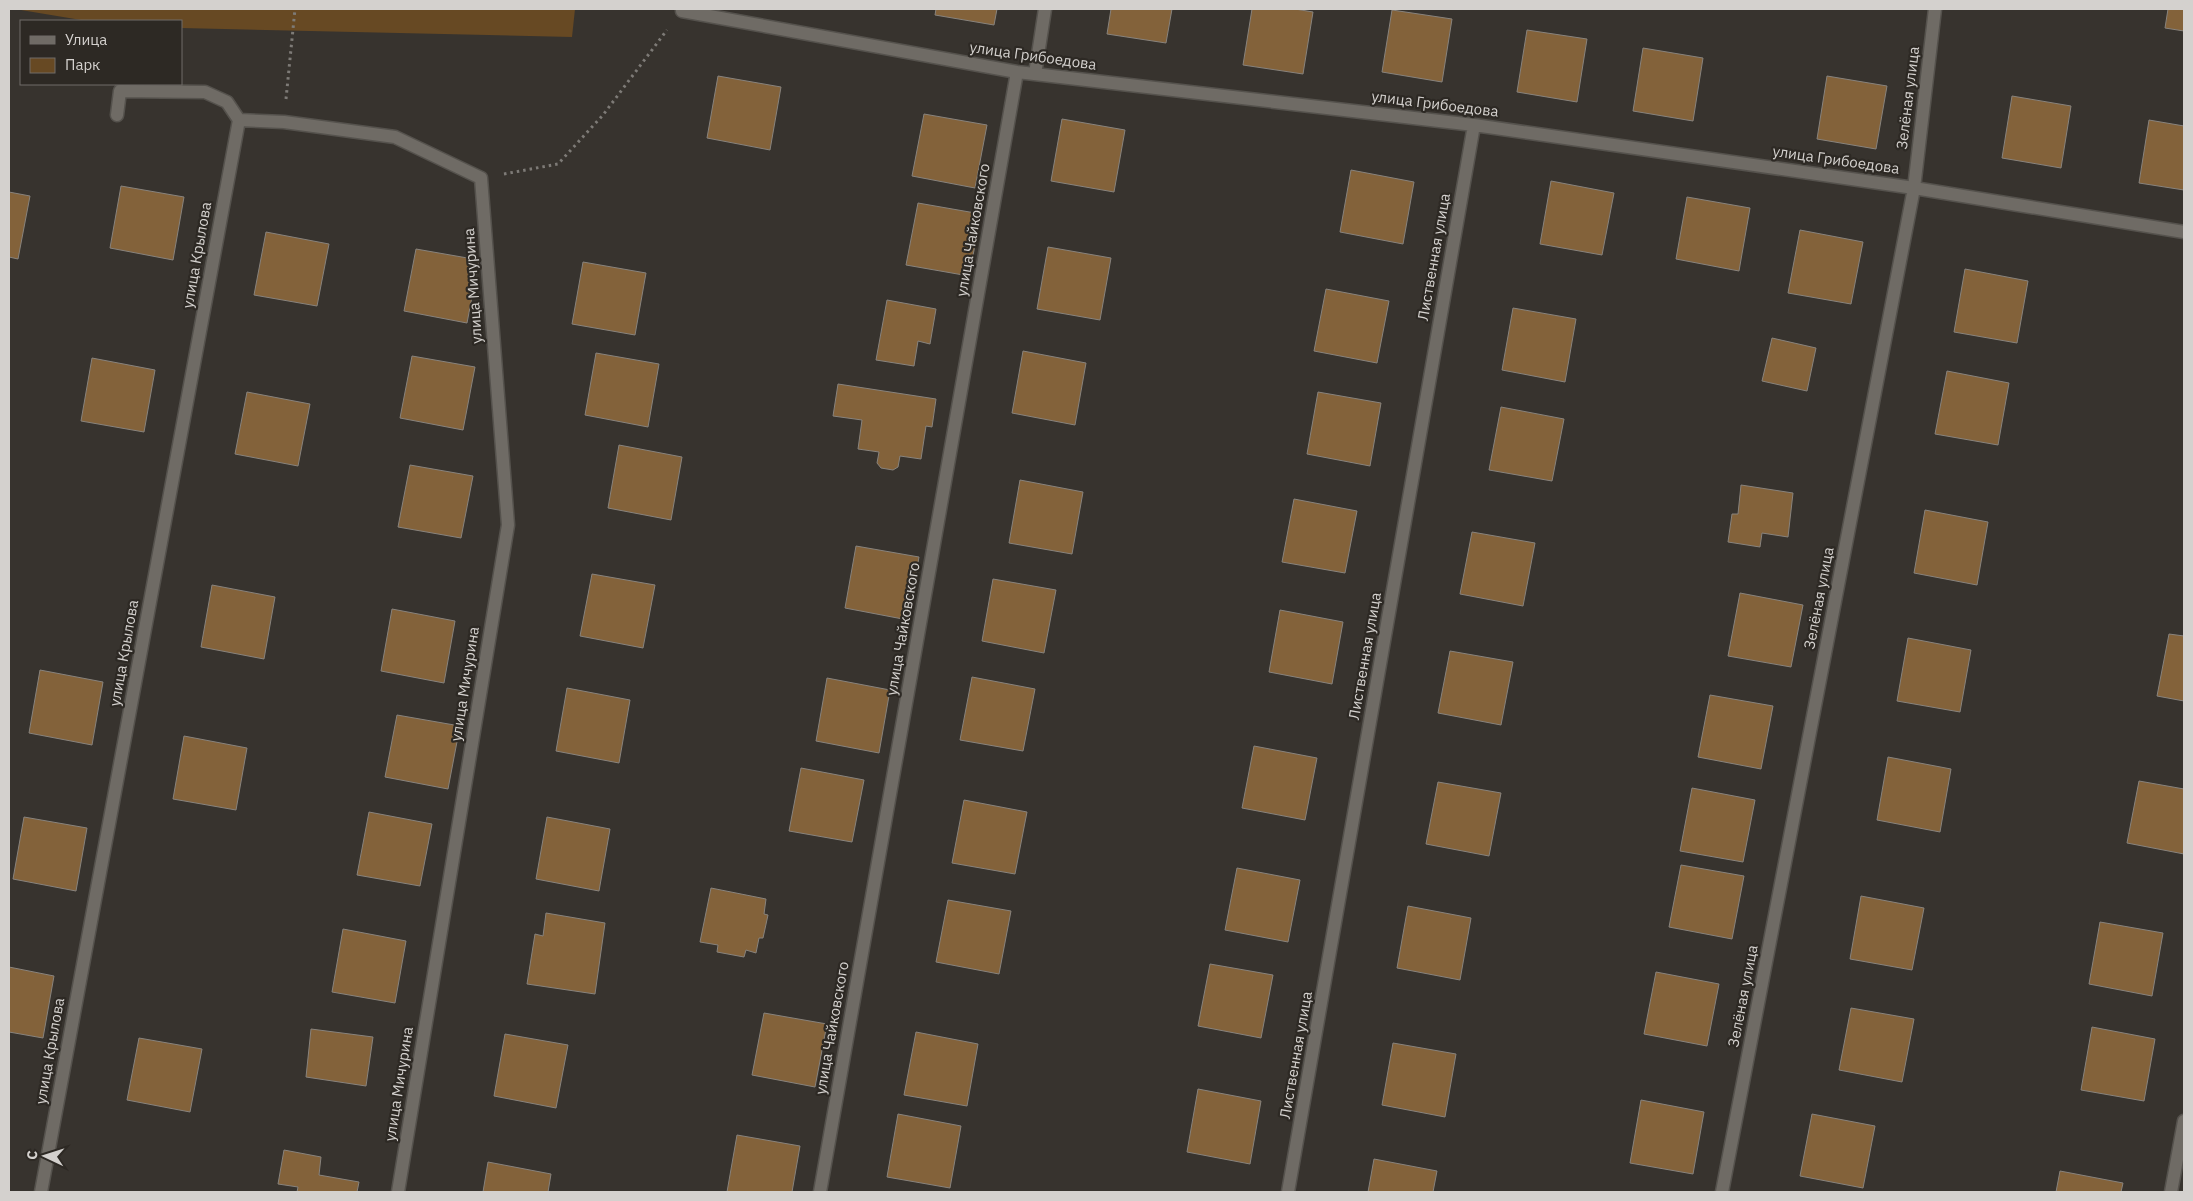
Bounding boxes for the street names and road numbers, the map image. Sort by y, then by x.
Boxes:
street label: улица Грибоедова [968,37,1098,74]
street label: Зелёная улица [1892,45,1923,151]
street label: улица Грибоедова [1370,86,1500,121]
street label: улица Грибоедова [1771,141,1901,178]
street label: улица Чайковского [951,162,994,298]
street label: Лиственная улица [1413,192,1454,322]
street label: улица Крылова [178,200,215,310]
street label: улица Мичурина [459,228,486,345]
street label: Зелёная улица [1799,545,1838,651]
street label: улица Чайковского [881,561,924,697]
street label: Лиственная улица [1344,591,1385,721]
street label: улица Крылова [105,598,142,708]
street label: улица Мичурина [446,625,483,743]
street label: Зелёная улица [1723,943,1762,1049]
street label: улица Чайковского [810,960,853,1096]
street label: Лиственная улица [1275,990,1316,1120]
street label: улица Крылова [31,996,68,1106]
street label: улица Мичурина [380,1025,417,1143]

